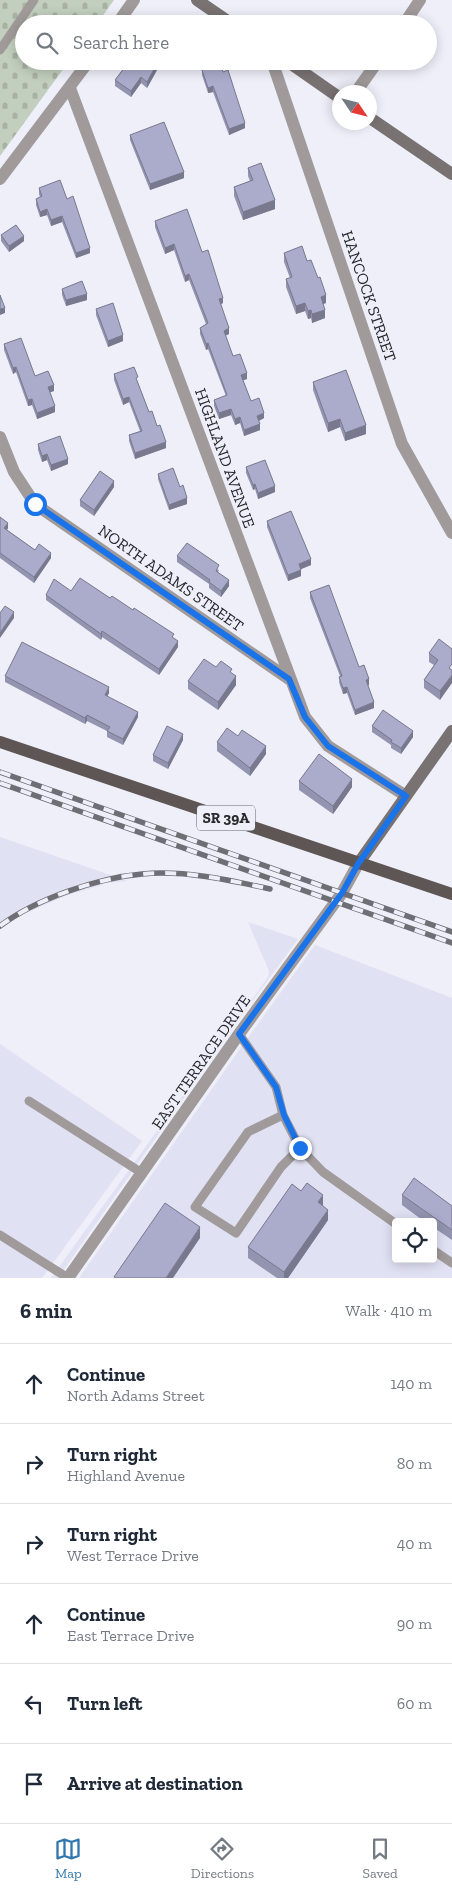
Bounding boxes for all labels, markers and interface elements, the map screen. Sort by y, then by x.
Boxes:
search box [15,15,437,70]
icon: search [33,29,61,57]
text: Search here [73,31,169,54]
north arrow [332,85,377,130]
street label: HANCOCK STREET [338,228,400,364]
street label: HIGHLAND AVENUE [191,386,259,530]
route start [24,493,47,516]
street label: NORTH ADAMS STREET [95,521,247,635]
road number: SR 39A [197,806,255,830]
street label: EAST TERRACE DRIVE [147,991,255,1133]
route end [289,1137,312,1160]
map controls [392,1218,437,1263]
button: locate [392,1218,437,1263]
text: 6 min [20,1298,72,1323]
text: Walk · 410 m [345,1301,432,1320]
text: Continue [67,1363,145,1386]
icon: ahead [20,1370,48,1398]
text: 140 m [391,1374,432,1393]
text: North Adams Street [67,1386,205,1405]
text: Turn right [67,1443,157,1466]
icon: right [20,1450,48,1478]
text: 80 m [397,1454,432,1473]
text: Highland Avenue [67,1466,185,1485]
text: Turn right [67,1523,157,1546]
icon: right [20,1530,48,1558]
text: 40 m [397,1534,432,1553]
text: West Terrace Drive [67,1546,199,1565]
text: Continue [67,1603,145,1626]
icon: ahead [20,1610,48,1638]
text: 90 m [397,1614,432,1633]
text: East Terrace Drive [67,1626,194,1645]
icon: left [20,1690,48,1718]
text: Turn left [67,1692,142,1715]
text: 60 m [397,1694,432,1713]
icon: arrive [20,1770,48,1798]
text: Arrive at destination [67,1772,243,1795]
tab: Map [54,1835,82,1882]
tab: Directions [191,1835,254,1882]
tab: Saved [363,1835,398,1882]

